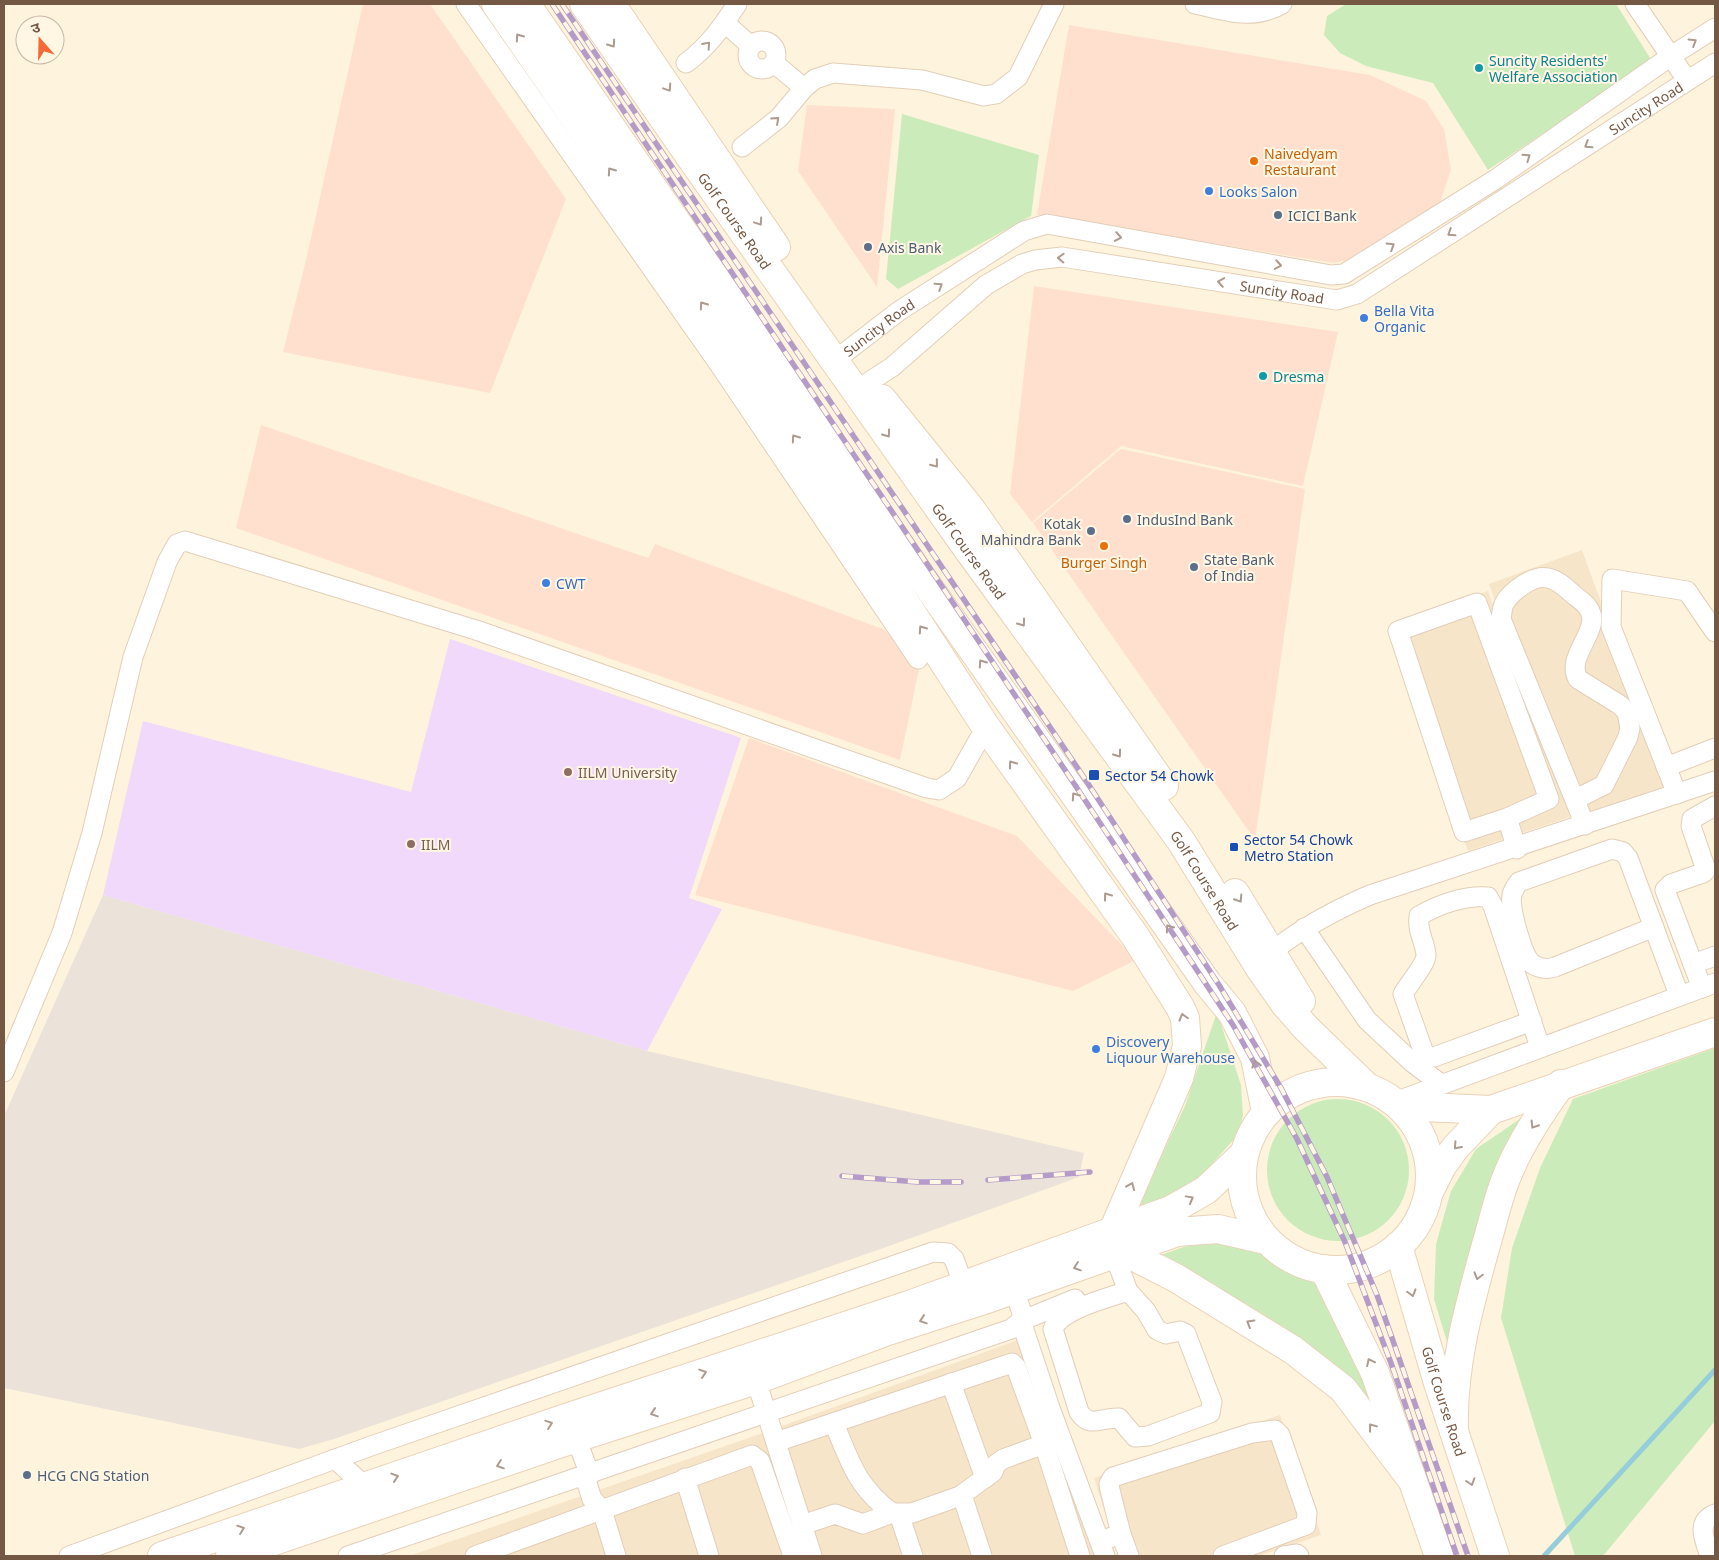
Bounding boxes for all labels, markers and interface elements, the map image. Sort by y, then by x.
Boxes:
north arrow [15,15,65,65]
text: उ [28,17,43,38]
one-way arrow [516,33,525,43]
one-way arrow [606,38,615,48]
one-way arrow [1688,39,1697,48]
one-way arrow [701,42,710,51]
place label: Suncity Residents' Welfare Association [1489,51,1618,86]
marker: Suncity Residents' Welfare Association [1473,62,1485,74]
street label: Suncity Road [1605,77,1686,139]
one-way arrow [662,82,671,91]
one-way arrow [770,117,779,126]
one-way arrow [1584,139,1593,148]
place label: Naivedyam Restaurant [1264,144,1338,179]
one-way arrow [1521,154,1531,163]
marker: Naivedyam Restaurant [1248,155,1260,167]
one-way arrow [608,167,617,176]
street label: Golf Course Road [694,168,776,273]
place label: Looks Salon [1219,182,1297,201]
marker: Looks Salon [1203,185,1215,197]
place label: ICICI Bank [1288,206,1357,225]
marker: ICICI Bank [1272,209,1284,221]
one-way arrow [753,216,762,226]
one-way arrow [1448,227,1457,236]
one-way arrow [1113,231,1122,241]
place label: Axis Bank [878,238,942,257]
marker: Axis Bank [862,241,874,253]
one-way arrow [1386,242,1395,252]
one-way arrow [1057,253,1065,264]
one-way arrow [1273,260,1282,270]
street label: Suncity Road [1239,275,1325,307]
one-way arrow [1217,277,1225,288]
one-way arrow [933,282,942,292]
street label: Suncity Road [839,294,918,360]
one-way arrow [700,301,709,310]
place label: Bella Vita Organic [1374,301,1435,336]
marker: Bella Vita Organic [1358,312,1370,324]
place label: Dresma [1273,367,1324,386]
marker: Dresma [1257,370,1269,382]
one-way arrow [881,428,890,438]
one-way arrow [792,435,801,444]
one-way arrow [930,458,938,467]
street label: Golf Course Road [928,499,1011,603]
place label: IndusInd Bank [1137,510,1234,529]
marker: IndusInd Bank [1121,513,1133,525]
place label: Kotak Mahindra Bank [981,514,1082,549]
marker: Kotak Mahindra Bank [1085,525,1097,537]
marker: Burger Singh [1098,540,1110,552]
place label: State Bank of India [1204,550,1275,585]
place label: Burger Singh [1061,553,1147,572]
marker: State Bank of India [1188,561,1200,573]
place label: CWT [556,574,586,593]
marker: CWT [540,577,552,589]
one-way arrow [1016,617,1025,627]
one-way arrow [919,625,928,635]
one-way arrow [979,659,988,669]
one-way arrow [1112,748,1121,758]
one-way arrow [1009,760,1018,770]
place label: IILM University [578,763,678,782]
marker: IILM University [562,766,574,778]
place label: Sector 54 Chowk [1105,766,1215,785]
marker: Sector 54 Chowk [1087,768,1101,782]
one-way arrow [1072,792,1081,802]
street label: Golf Course Road [1167,826,1243,934]
place label: Sector 54 Chowk Metro Station [1244,830,1354,865]
place label: IILM [421,835,451,854]
marker: IILM [405,838,417,850]
marker: Sector 54 Chowk Metro Station [1228,841,1240,853]
one-way arrow [1104,892,1113,902]
one-way arrow [1233,894,1243,903]
one-way arrow [1166,925,1175,934]
one-way arrow [1179,1013,1189,1022]
place label: Discovery Liquour Warehouse [1106,1032,1235,1067]
marker: Discovery Liquour Warehouse [1090,1043,1102,1055]
one-way arrow [1251,1060,1262,1069]
one-way arrow [1530,1120,1540,1129]
one-way arrow [1454,1140,1463,1149]
one-way arrow [1125,1182,1136,1191]
one-way arrow [1185,1195,1194,1205]
one-way arrow [1073,1261,1082,1271]
one-way arrow [1473,1272,1483,1280]
one-way arrow [1406,1289,1416,1297]
one-way arrow [919,1314,928,1324]
one-way arrow [1246,1320,1255,1329]
street label: Golf Course Road [1418,1344,1471,1459]
one-way arrow [1365,1358,1376,1367]
one-way arrow [698,1369,707,1379]
one-way arrow [650,1407,658,1417]
one-way arrow [544,1420,552,1430]
one-way arrow [1369,1423,1378,1433]
one-way arrow [496,1459,505,1469]
place label: HCG CNG Station [37,1466,149,1485]
marker: HCG CNG Station [21,1469,33,1481]
one-way arrow [391,1473,399,1483]
one-way arrow [1465,1477,1475,1485]
one-way arrow [236,1525,245,1535]

